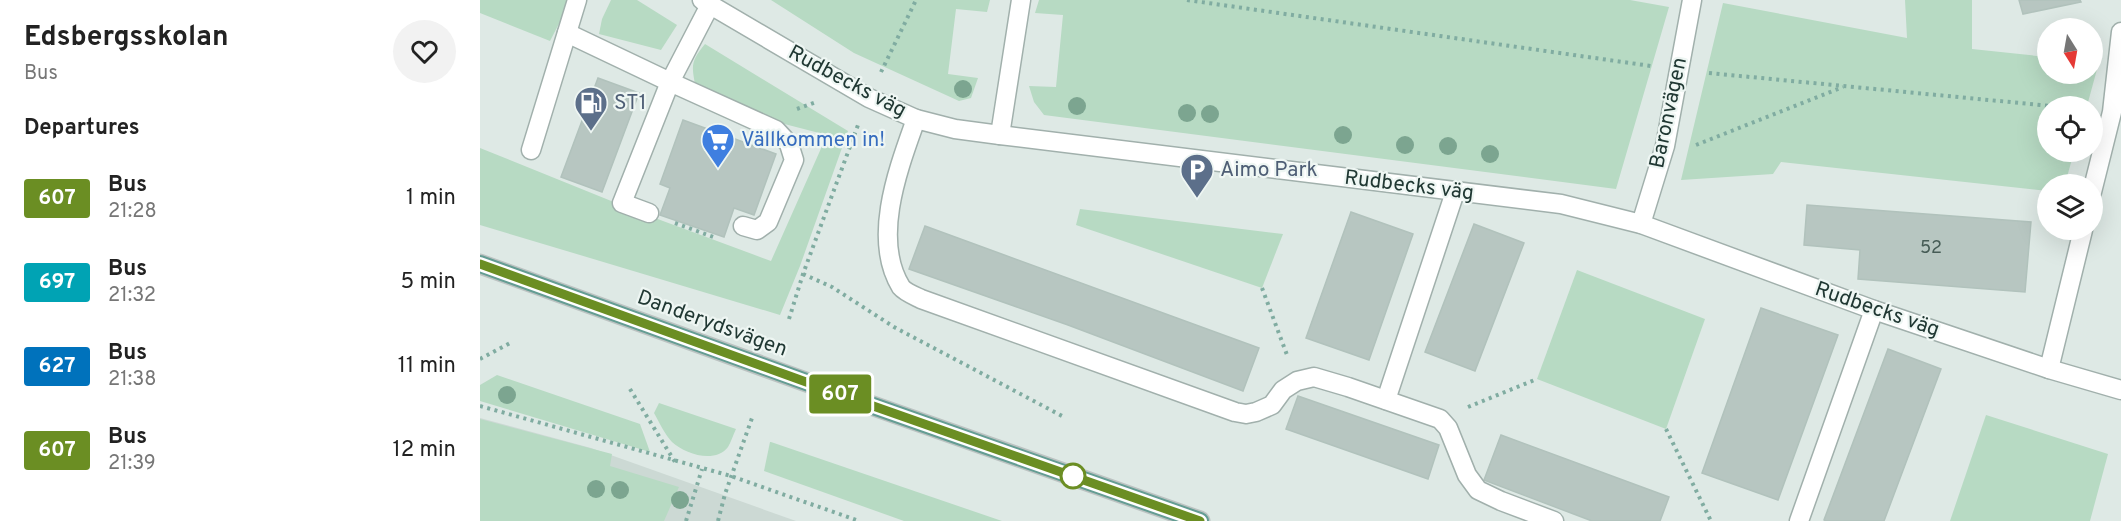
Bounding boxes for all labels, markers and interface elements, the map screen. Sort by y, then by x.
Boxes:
north arrow [2037,18,2103,84]
map controls [2037,18,2103,240]
text: Edsbergsskolan [24,20,228,56]
button: heart [393,20,456,83]
street label: Rudbecks väg [783,40,911,124]
street label: Baronvägen [1644,55,1694,171]
text: Bus [24,61,58,87]
fuel station icon: ST1 [573,85,609,132]
place label: ST1 [614,90,647,117]
button: locate [2037,96,2103,162]
text: Departures [24,115,140,142]
supermarket icon: Vällkommen in! [700,122,736,169]
place label: Vällkommen in! [741,127,885,154]
parking icon: Aimo Park [1179,152,1215,199]
place label: Aimo Park [1220,157,1318,184]
street label: Rudbecks väg [1343,165,1475,207]
text: Bus [108,172,147,199]
button: layers [2037,174,2103,240]
text: 607 [38,185,76,212]
text: 1 min [406,185,456,212]
text: 21:28 [108,199,157,225]
house number: 52 [1920,237,1942,260]
text: Bus [108,256,147,283]
text: 697 [39,269,75,296]
text: 5 min [401,269,456,296]
street label: Rudbecks väg [1811,276,1943,344]
text: 21:32 [108,283,156,309]
street label: Danderydsvägen [633,284,791,364]
text: Bus [108,340,147,367]
text: 627 [39,353,75,380]
text: 11 min [398,353,456,380]
text: 21:38 [108,367,156,393]
line badge: 607 [806,374,874,414]
text: 607 [821,381,859,408]
text: Bus [108,424,147,451]
text: 607 [38,437,76,464]
text: 12 min [393,437,456,464]
text: 21:39 [108,451,156,477]
unlabelled marker [1060,463,1086,489]

